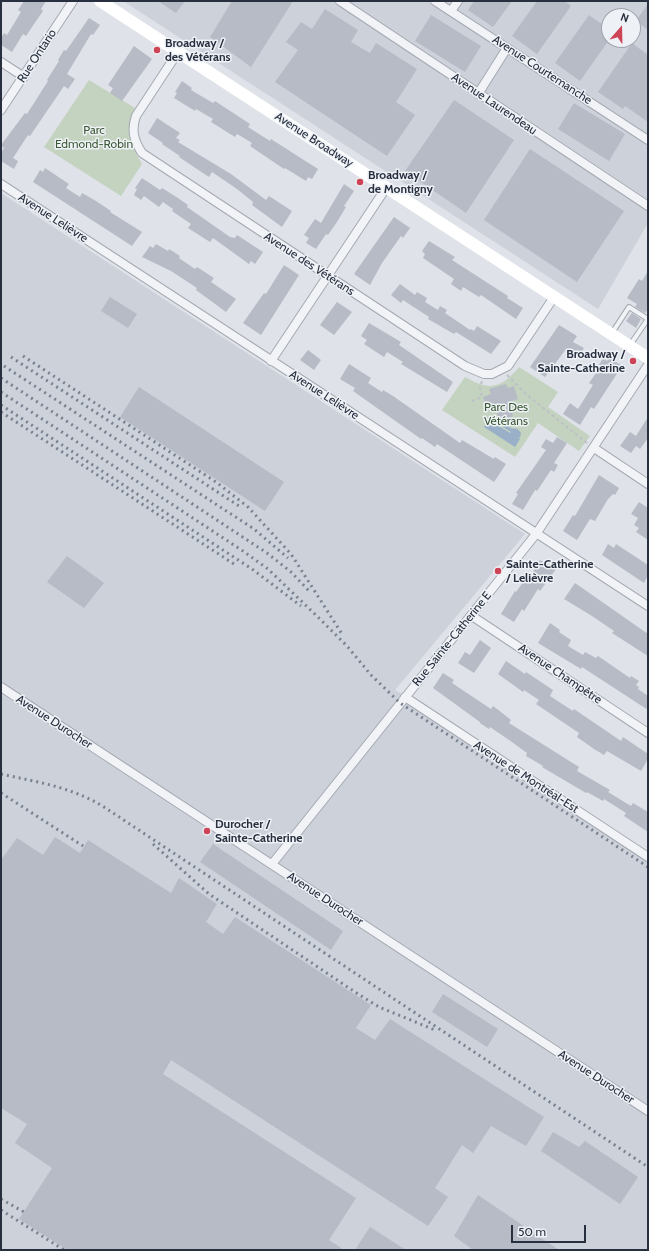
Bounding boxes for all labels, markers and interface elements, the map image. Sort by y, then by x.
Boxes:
north arrow [601,8,641,48]
text: N [619,10,631,26]
street label: Rue Ontario [14,27,60,85]
street label: Avenue Courtemanche [489,32,595,108]
place label: Broadway / des Vétérans [165,36,231,64]
marker: Broadway / des Vétérans [152,45,162,55]
street label: Avenue Laurendeau [448,70,540,138]
street label: Avenue Broadway [272,109,356,171]
park label: Parc Edmond-Robin [55,123,133,151]
place label: Broadway / de Montigny [368,168,433,196]
marker: Broadway / de Montigny [355,177,365,187]
street label: Avenue Lelièvre [16,190,90,246]
street label: Avenue des Vétérans [261,229,357,299]
place label: Broadway / Sainte-Catherine [538,347,625,375]
marker: Broadway / Sainte-Catherine [628,356,638,366]
street label: Avenue Lelièvre [287,367,361,423]
park label: Parc Des Vétérans [484,400,528,428]
place label: Sainte-Catherine / Lelièvre [506,557,593,585]
marker: Sainte-Catherine / Lelièvre [493,566,503,576]
street label: Rue Sainte-Catherine E [409,589,495,689]
street label: Avenue Champêtre [516,641,604,707]
street label: Avenue Durocher [13,692,95,752]
street label: Avenue de Montréal-Est [471,738,581,816]
place label: Durocher / Sainte-Catherine [215,817,302,845]
marker: Durocher / Sainte-Catherine [202,826,212,836]
street label: Avenue Durocher [284,869,366,929]
street label: Avenue Durocher [555,1047,637,1107]
scale bar [513,1217,588,1243]
text: 50 m [518,1224,546,1239]

